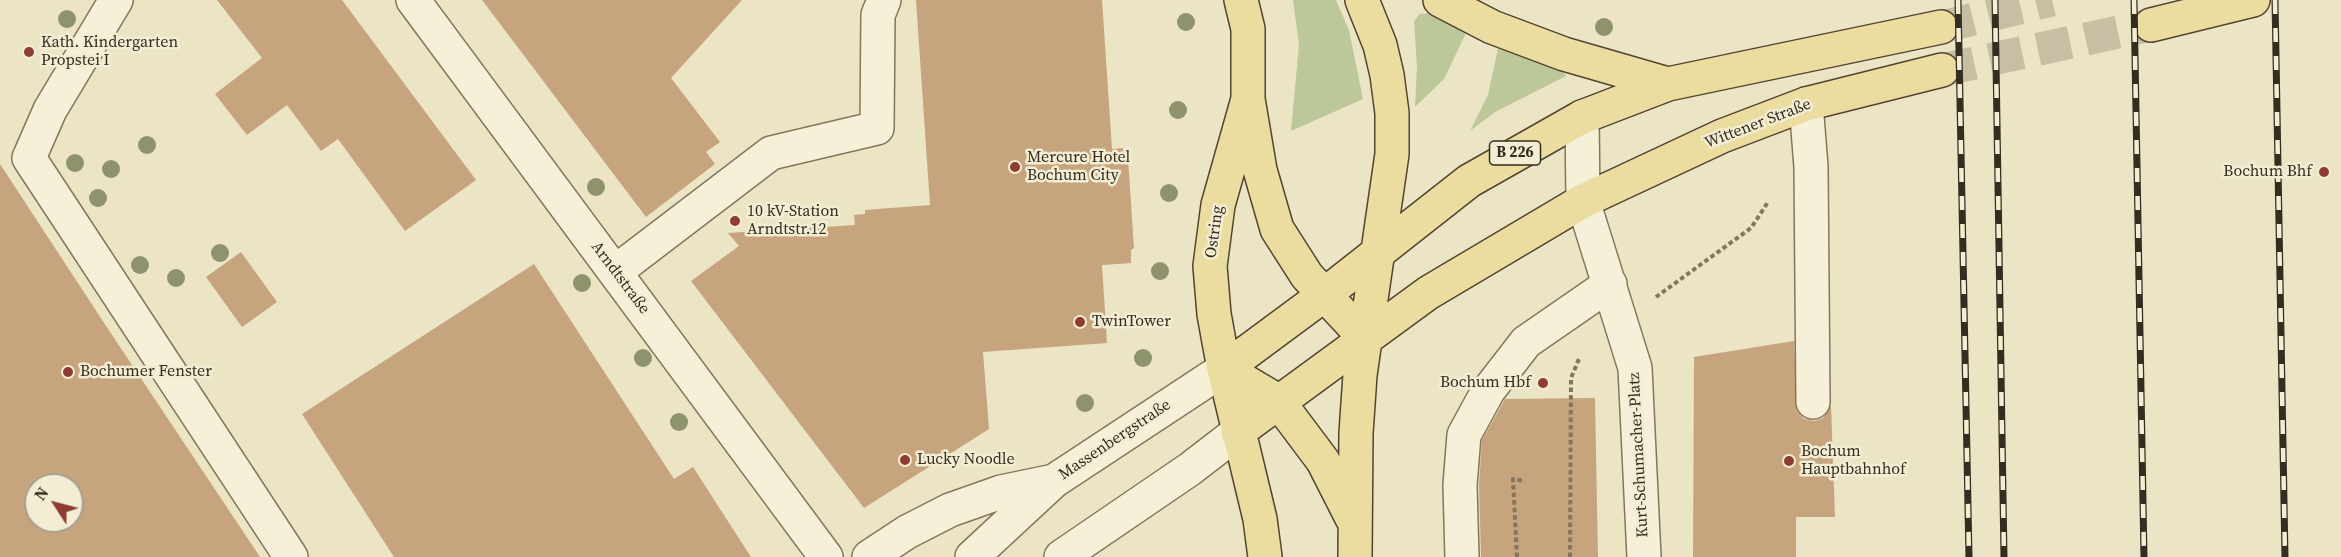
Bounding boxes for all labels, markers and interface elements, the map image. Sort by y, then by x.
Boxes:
place label: Kath. Kindergarten Propstei I [41,33,178,71]
marker: Kath. Kindergarten Propstei I [22,45,36,59]
street label: Wittener Straße [1702,95,1814,153]
road number: B 226 [1490,141,1540,165]
place label: Mercure Hotel Bochum City [1027,148,1130,186]
marker: Mercure Hotel Bochum City [1008,160,1022,174]
place label: Bochum Bhf [2223,162,2312,182]
marker: Bochum Bhf [2317,165,2331,179]
place label: 10 kV-Station Arndtstr.12 [747,202,839,240]
street label: Ostring [1202,204,1228,260]
marker: 10 kV-Station Arndtstr.12 [728,214,742,228]
street label: Arndtstraße [586,238,654,318]
place label: TwinTower [1092,312,1171,332]
marker: TwinTower [1073,315,1087,329]
place label: Bochumer Fenster [80,362,212,382]
marker: Bochumer Fenster [61,365,75,379]
street label: Kurt-Schumacher-Platz [1625,372,1653,538]
place label: Bochum Hbf [1440,373,1531,393]
marker: Bochum Hbf [1536,376,1550,390]
street label: Massenbergstraße [1055,395,1175,485]
place label: Bochum Hauptbahnhof [1801,442,1906,480]
place label: Lucky Noodle [917,450,1015,470]
marker: Lucky Noodle [898,453,912,467]
marker: Bochum Hauptbahnhof [1782,454,1796,468]
north arrow [24,473,84,533]
text: N [29,482,53,505]

